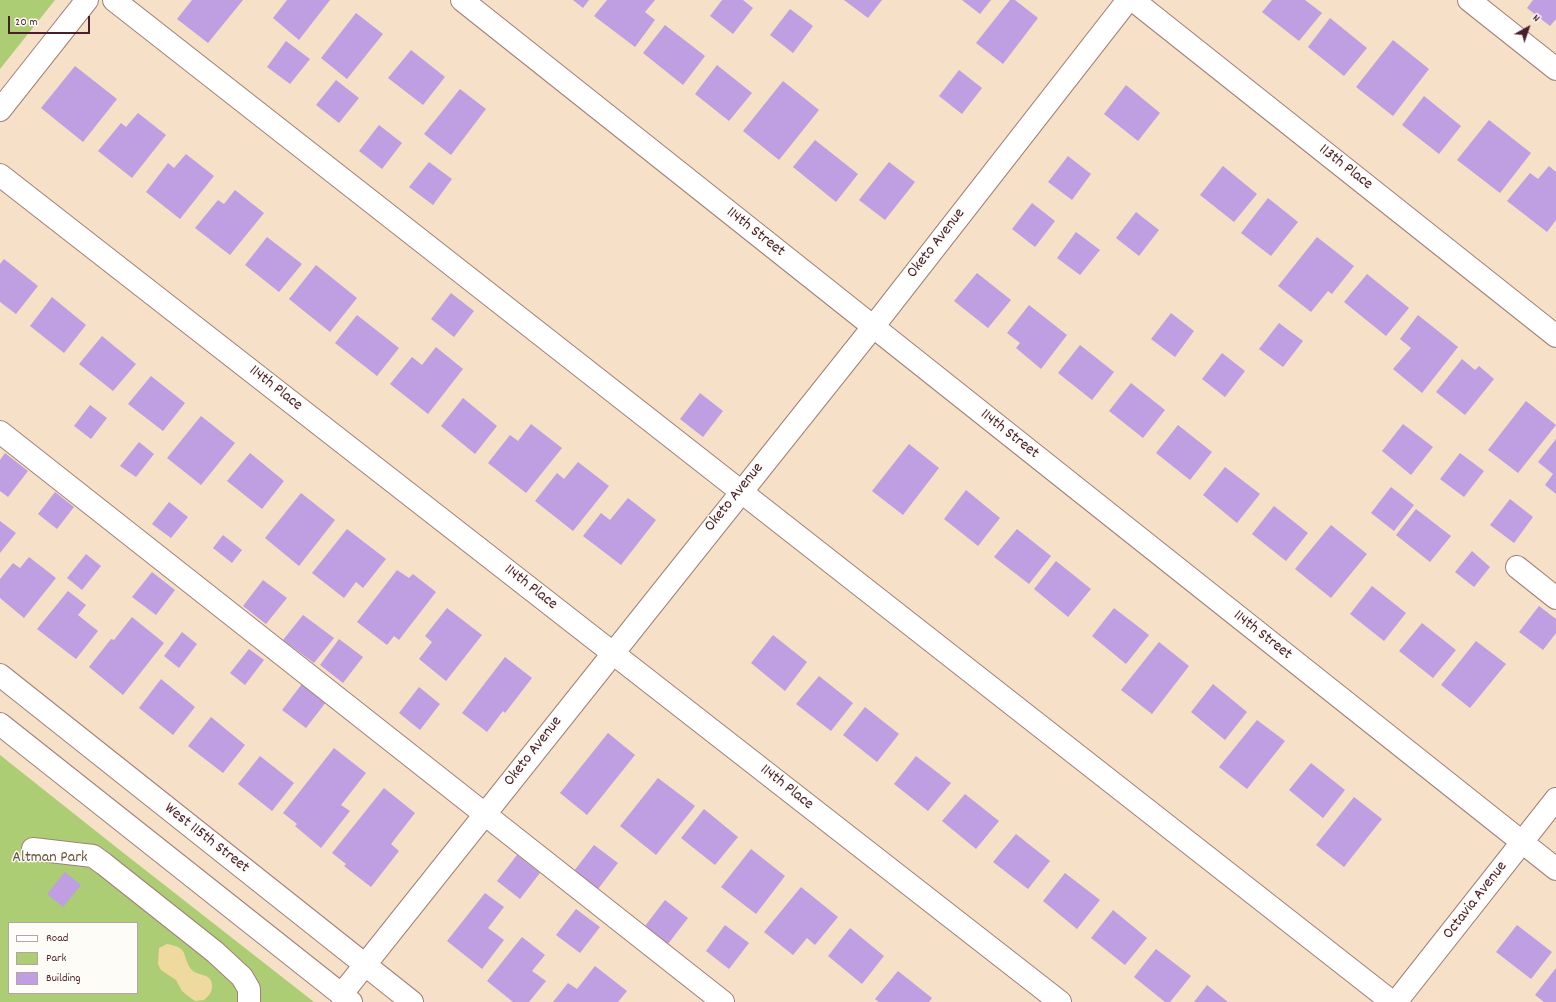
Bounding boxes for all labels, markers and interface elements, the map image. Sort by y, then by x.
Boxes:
scale bar [10,8,92,34]
north arrow [1508,8,1548,48]
text: N [1528,11,1543,27]
text: 20 m [15,14,38,31]
street label: 113th Place [1314,141,1376,195]
street label: 114th Street [722,204,788,262]
street label: Oketo Avenue [904,205,970,283]
street label: 114th Place [244,362,306,416]
street label: 114th Street [976,406,1042,464]
street label: Oketo Avenue [701,460,769,536]
street label: 114th Place [499,561,561,615]
street label: 114th Street [1229,607,1295,665]
street label: Oketo Avenue [501,713,567,791]
street label: 114th Place [755,761,817,815]
street label: West 115th Street [160,800,252,878]
park label: Altman Park [12,849,88,869]
street label: Octavia Avenue [1440,858,1512,944]
legend [8,922,138,994]
text: Road [46,930,68,947]
text: Park [46,950,66,967]
text: Building [46,970,81,987]

